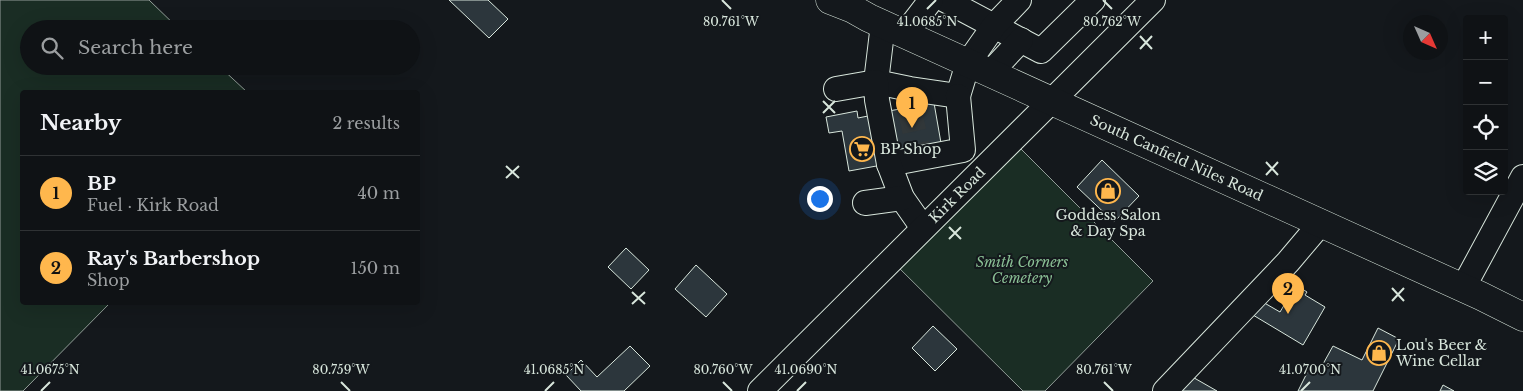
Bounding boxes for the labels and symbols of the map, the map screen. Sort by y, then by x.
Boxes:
text: 80.761°W [703,14,760,29]
text: 41.0685°N [897,14,957,29]
text: 80.762°W [1083,14,1142,29]
north arrow [1403,15,1448,60]
pin: 1 [896,87,928,128]
street label: South Canfield Niles Road [1087,111,1266,205]
supermarket icon: BP Shop [849,136,875,162]
place label: BP Shop [880,140,941,158]
street label: Kirk Road [925,163,989,227]
shop icon: Goddess Salon & Day Spa [1095,178,1121,204]
your location [807,186,833,212]
place label: Goddess Salon & Day Spa [1055,206,1161,240]
park label: Smith Corners Cemetery [976,253,1068,287]
pin: 2 [1272,273,1304,314]
place label: Lou's Beer & Wine Cellar [1395,336,1487,370]
shop icon: Lou's Beer & Wine Cellar [1366,340,1392,366]
text: 41.0675°N [20,362,80,377]
text: 80.759°W [312,362,371,377]
text: 41.0685°N [524,362,584,377]
text: 80.760°W [693,362,753,377]
text: 41.0690°N [775,362,838,377]
text: 80.761°W [1076,362,1133,377]
text: 41.0700°N [1279,362,1341,377]

